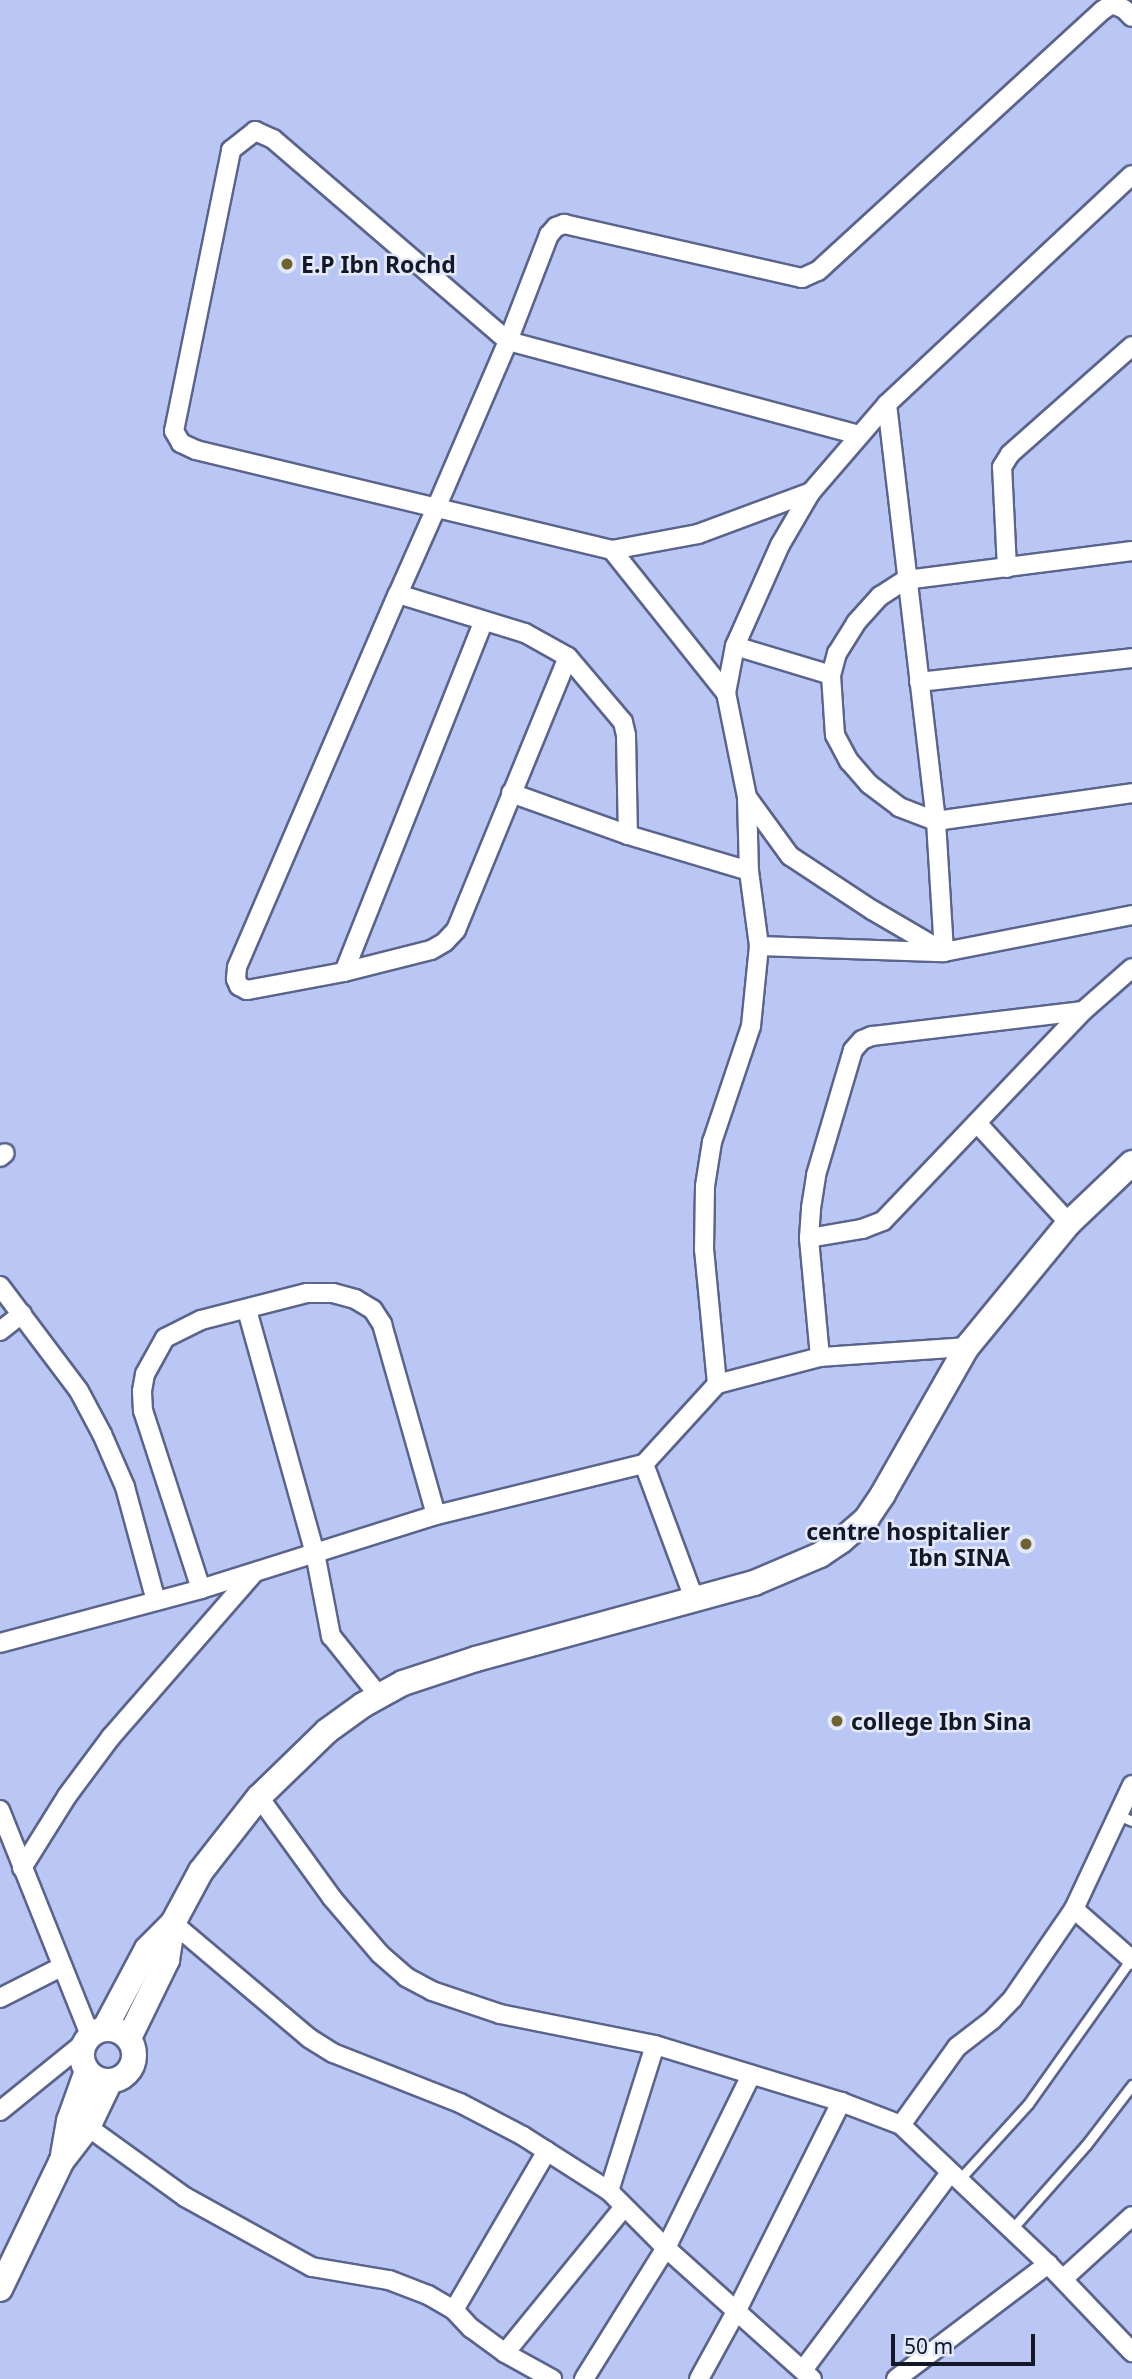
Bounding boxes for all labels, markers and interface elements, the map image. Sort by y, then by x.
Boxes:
place label: E.P Ibn Rochd [301,250,456,278]
marker: E.P Ibn Rochd [279,256,295,272]
place label: centre hospitalier Ibn SINA [806,1517,1010,1571]
marker: centre hospitalier Ibn SINA [1016,1534,1036,1554]
place label: college Ibn Sina [851,1707,1032,1735]
marker: college Ibn Sina [829,1713,845,1729]
scale bar [894,2320,1038,2364]
text: 50 m [904,2332,953,2360]

